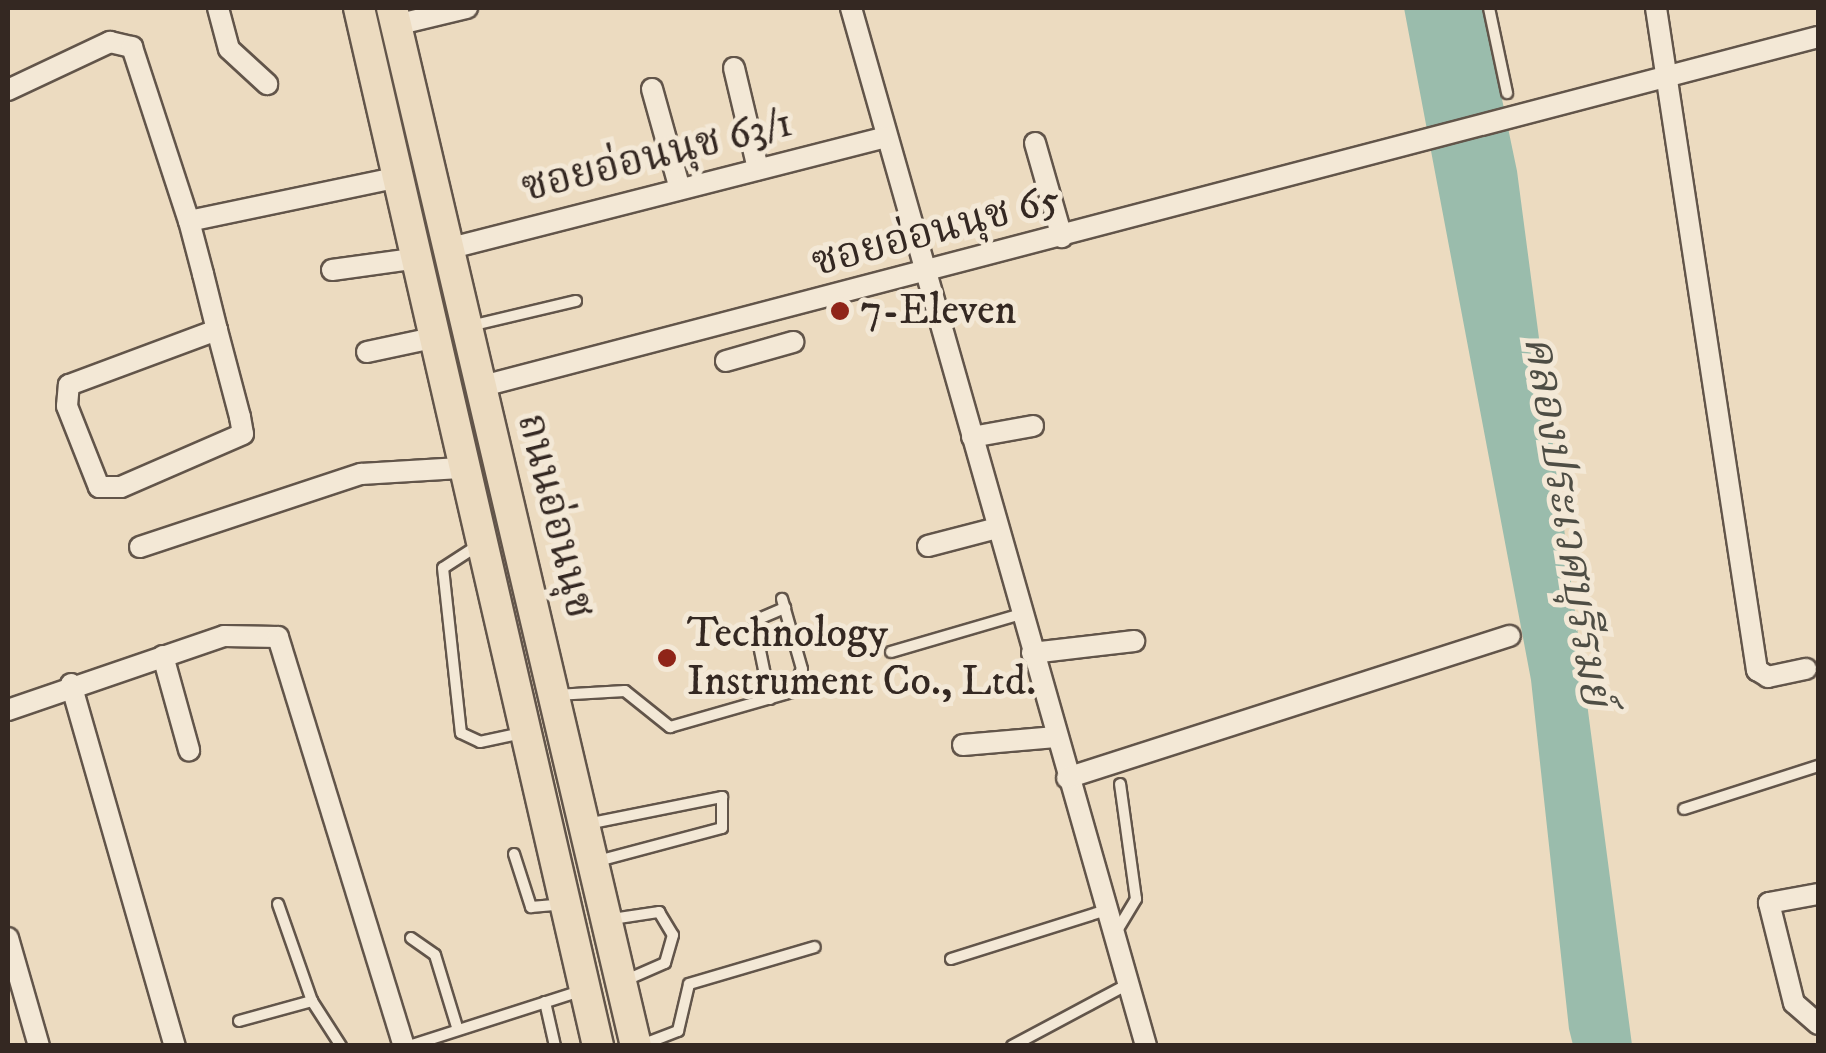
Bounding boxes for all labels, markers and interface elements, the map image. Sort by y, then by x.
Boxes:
street label: ซอยอ่อนนุช 63/1 [516,98,798,214]
street label: ซอยอ่อนนุช 65 [806,174,1066,288]
place label: 7-Eleven [860,286,1016,336]
marker: 7-Eleven [829,300,851,322]
water label: คลองประเวศบุรีรมย์ [1510,332,1622,710]
street label: ถนนอ่อนนุช [505,408,605,624]
place label: Technology Instrument Co., Ltd. [687,609,1036,708]
marker: Technology Instrument Co., Ltd. [656,647,678,669]

